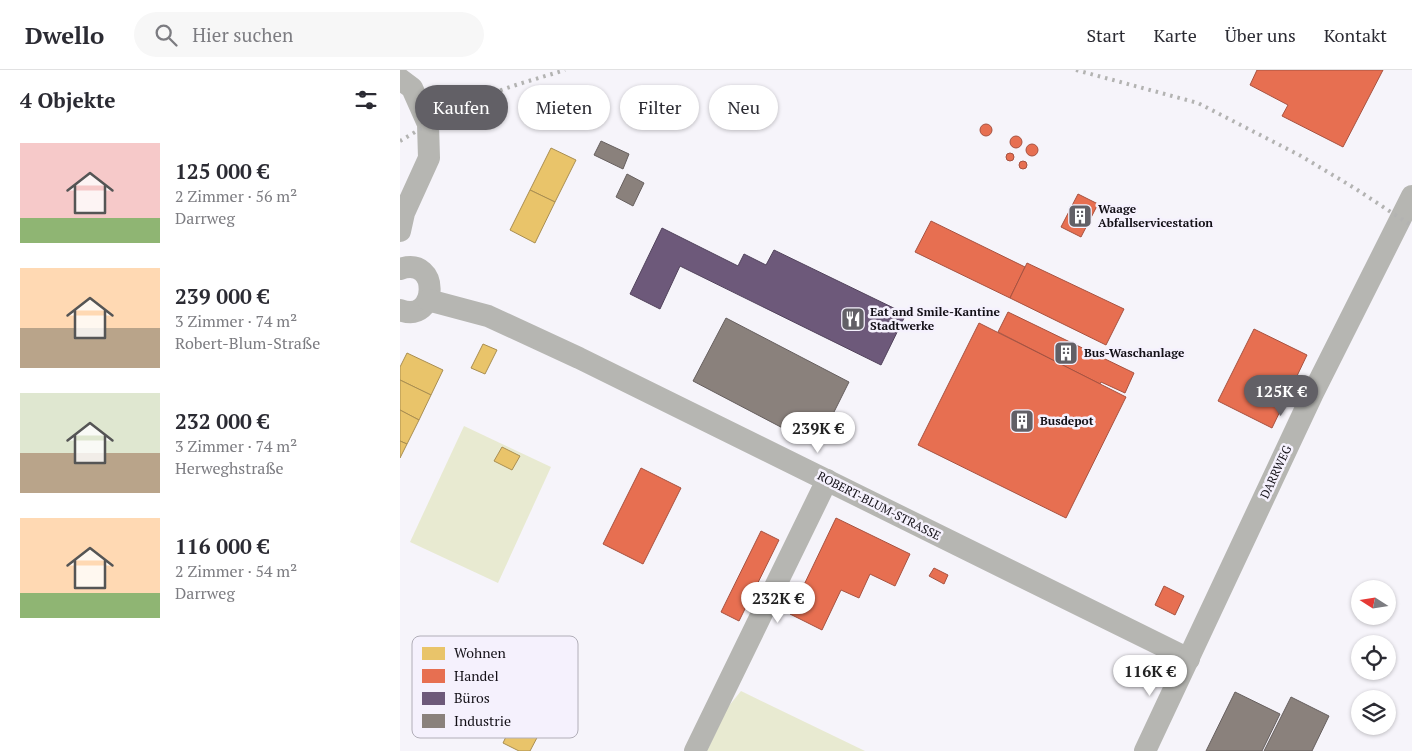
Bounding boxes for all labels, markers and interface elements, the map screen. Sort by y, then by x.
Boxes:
search box [134,12,484,57]
text: Dwello [25,19,104,51]
icon: search [152,21,180,49]
text: Hier suchen [192,22,293,47]
text: Start [1086,23,1125,47]
text: Karte [1153,23,1197,47]
text: Über uns [1225,23,1296,47]
text: Kontakt [1324,23,1387,47]
chip: Kaufen [415,85,508,130]
chip: Mieten [518,85,610,130]
chip: Filter [620,85,699,130]
chip: Neu [709,85,778,130]
text: 4 Objekte [20,86,116,114]
icon: filters [352,86,380,114]
text: 125 000 € [175,157,269,185]
icon: home [60,163,120,223]
text: 2 Zimmer · 56 m² [175,185,297,207]
place label: Waage Abfallservicestation [1098,201,1213,230]
building icon: Waage Abfallservicestation [1067,203,1093,229]
text: Darrweg [175,207,235,229]
text: 239 000 € [175,282,269,310]
icon: home [60,288,120,348]
place label: Eat and Smile-Kantine Stadtwerke [870,304,1000,333]
restaurant icon: Eat and Smile-Kantine Stadtwerke [840,306,866,332]
text: 3 Zimmer · 74 m² [175,310,297,332]
text: Robert-Blum-Straße [175,332,320,354]
building icon: Bus-Waschanlage [1053,340,1079,366]
place label: Bus-Waschanlage [1084,345,1185,360]
pin: 125K € [1240,374,1322,417]
text: 125K € [1255,380,1307,402]
text: 232 000 € [175,407,269,435]
building icon: Busdepot [1009,408,1035,434]
pin: 239K € [777,412,859,454]
icon: home [60,413,120,473]
place label: Busdepot [1040,413,1094,428]
text: 239K € [792,417,844,439]
text: 3 Zimmer · 74 m² [175,435,297,457]
street label: DARRWEG [1257,442,1295,501]
text: Herweghstraße [175,457,284,479]
street label: ROBERT-BLUM-STRASSE [815,468,943,543]
text: 116 000 € [175,532,269,560]
icon: home [60,538,120,598]
text: 2 Zimmer · 54 m² [175,560,297,582]
north arrow [1351,580,1396,625]
map controls [1351,580,1396,735]
text: Darrweg [175,582,235,604]
pin: 232K € [737,582,819,624]
text: 232K € [752,587,804,609]
button: locate [1351,635,1396,680]
legend [412,636,578,738]
text: Wohnen [454,643,506,662]
pin: 116K € [1109,654,1191,697]
text: 116K € [1124,660,1176,682]
text: Handel [454,666,499,685]
text: Büros [454,688,490,707]
button: layers [1351,690,1396,735]
text: Industrie [454,711,511,730]

